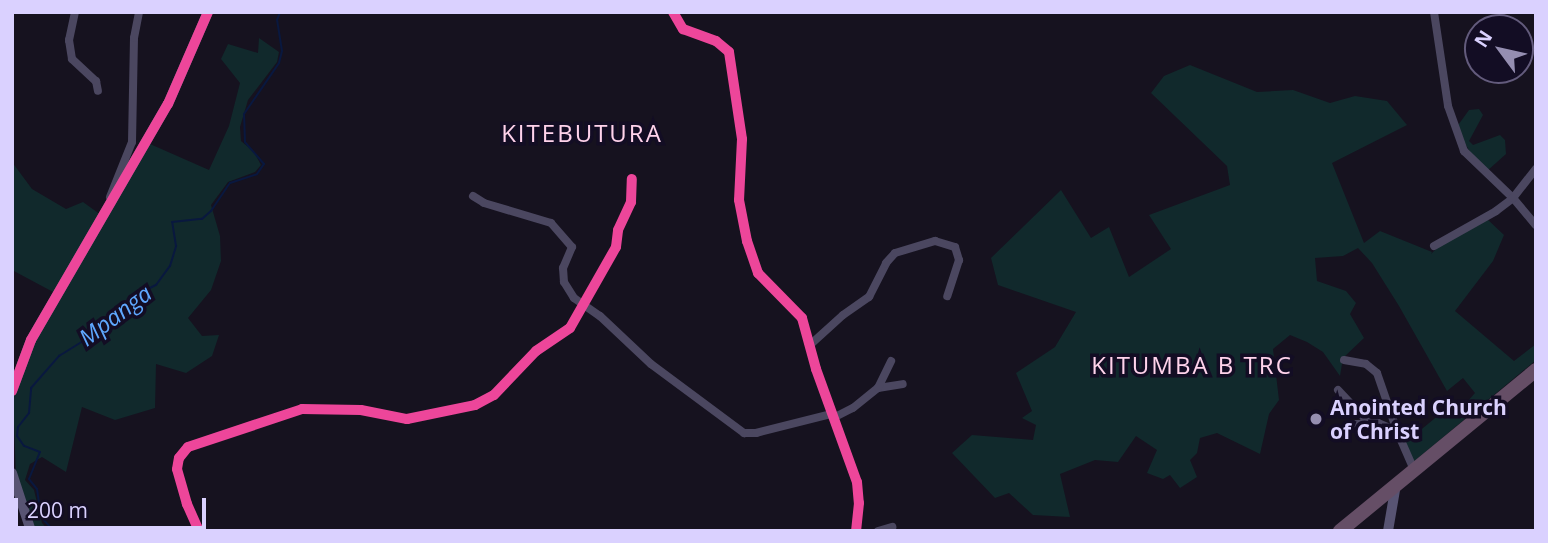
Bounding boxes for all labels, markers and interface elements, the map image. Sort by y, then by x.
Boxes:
north arrow [1464,14,1534,84]
text: N [1468,25,1498,52]
district label: KITEBUTURA [502,119,662,147]
water label: Mpanga [73,279,157,351]
district label: KITUMBA B TRC [1093,351,1291,379]
place label: Anointed Church of Christ [1330,394,1507,444]
marker: Anointed Church of Christ [1308,411,1324,427]
scale bar [18,484,210,528]
text: 200 m [27,496,88,524]

